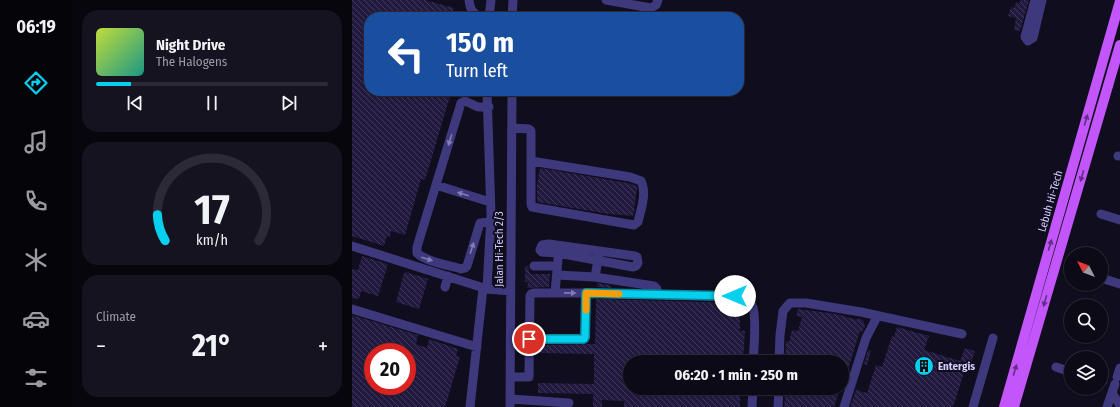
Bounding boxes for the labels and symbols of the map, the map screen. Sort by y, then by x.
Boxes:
one-way arrow [1083,113,1089,125]
one-way arrow [447,134,453,146]
street label: Lebuh Hi-Tech [1035,169,1065,233]
one-way arrow [1078,170,1084,183]
one-way arrow [457,190,469,196]
street label: Jalan Hi-Tech 2/3 [493,211,506,287]
one-way arrow [1047,238,1053,250]
one-way arrow [469,241,475,253]
north arrow [1064,247,1108,291]
one-way arrow [421,256,433,262]
position arrow [714,275,756,317]
one-way arrow [564,290,577,296]
one-way arrow [1042,295,1048,307]
pin [512,322,546,356]
speed limit sign: 20 [364,343,416,395]
building icon: Entergis [913,355,935,377]
place label: Entergis [938,360,975,373]
one-way arrow [1012,363,1018,376]

